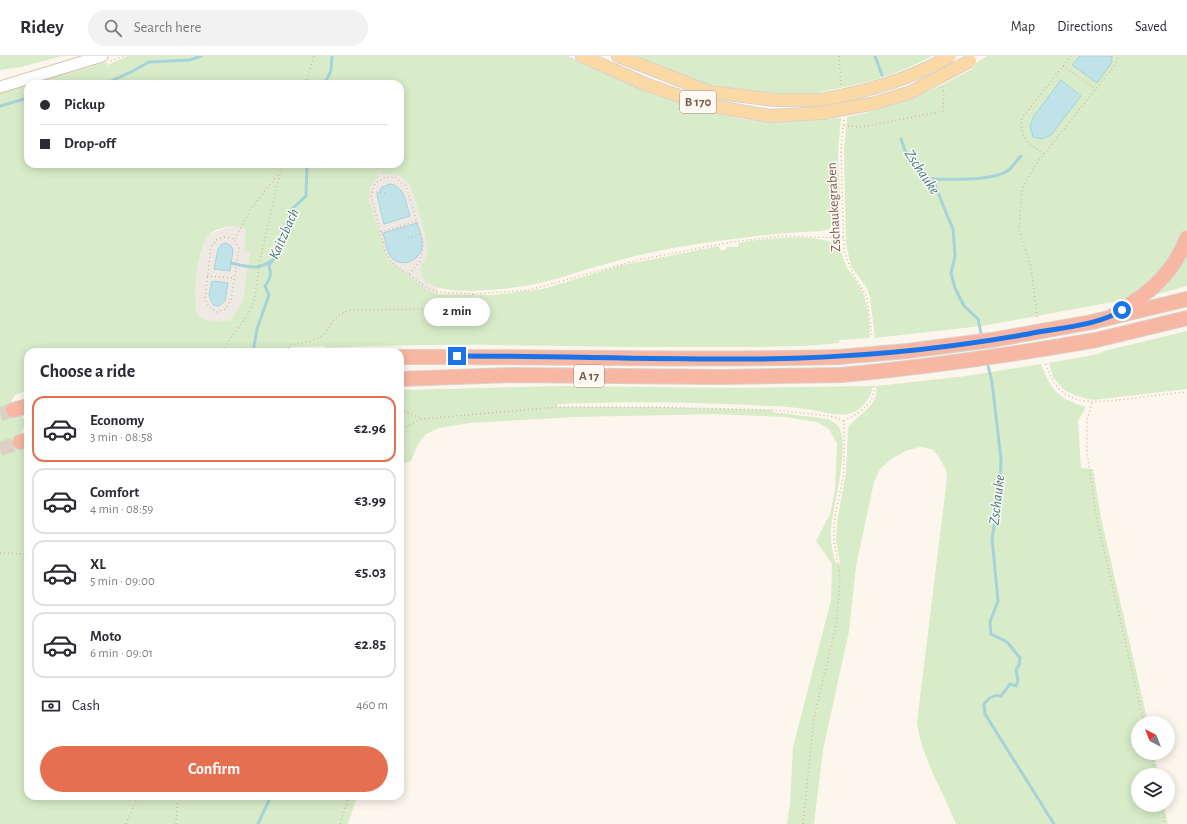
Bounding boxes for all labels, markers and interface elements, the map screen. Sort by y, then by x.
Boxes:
search box [88,10,368,46]
icon: search [102,17,124,39]
text: Ridey [20,18,64,37]
text: Search here [134,20,201,35]
text: Map [1011,20,1035,34]
text: Directions [1057,20,1113,34]
text: Saved [1135,20,1167,34]
road number: B 170 [680,91,716,113]
text: Pickup [64,97,105,112]
text: Drop-off [64,136,116,151]
water label: Zschauke [902,147,943,197]
street label: Zschaukegraben [825,162,843,252]
water label: Kaitzbach [266,206,302,262]
callout: 2 min [424,298,490,326]
route start [1113,301,1131,319]
text: 2 min [443,305,471,318]
route end [448,347,466,365]
text: Choose a ride [40,363,135,381]
road number: A 17 [574,365,604,387]
icon: car [42,411,78,447]
text: Economy [90,413,144,428]
text: €2.96 [354,421,386,436]
text: 3 min · 08:58 [90,431,153,444]
water label: Zschauke [986,474,1008,526]
icon: car [42,483,78,519]
text: Comfort [90,485,139,500]
text: €3.99 [355,493,386,508]
text: 4 min · 08:59 [90,503,153,516]
icon: car [42,555,78,591]
text: XL [90,557,106,572]
text: €5.03 [355,565,386,580]
text: 5 min · 09:00 [90,575,155,588]
icon: car [42,627,78,663]
text: Moto [90,629,122,644]
text: €2.85 [355,637,386,652]
text: 6 min · 09:01 [90,647,153,660]
icon: cash [40,695,62,717]
text: Cash [72,698,100,713]
text: 460 m [356,699,388,712]
north arrow [1131,716,1175,760]
map controls [1131,716,1175,812]
button: Confirm [40,746,388,792]
button: layers [1131,768,1175,812]

